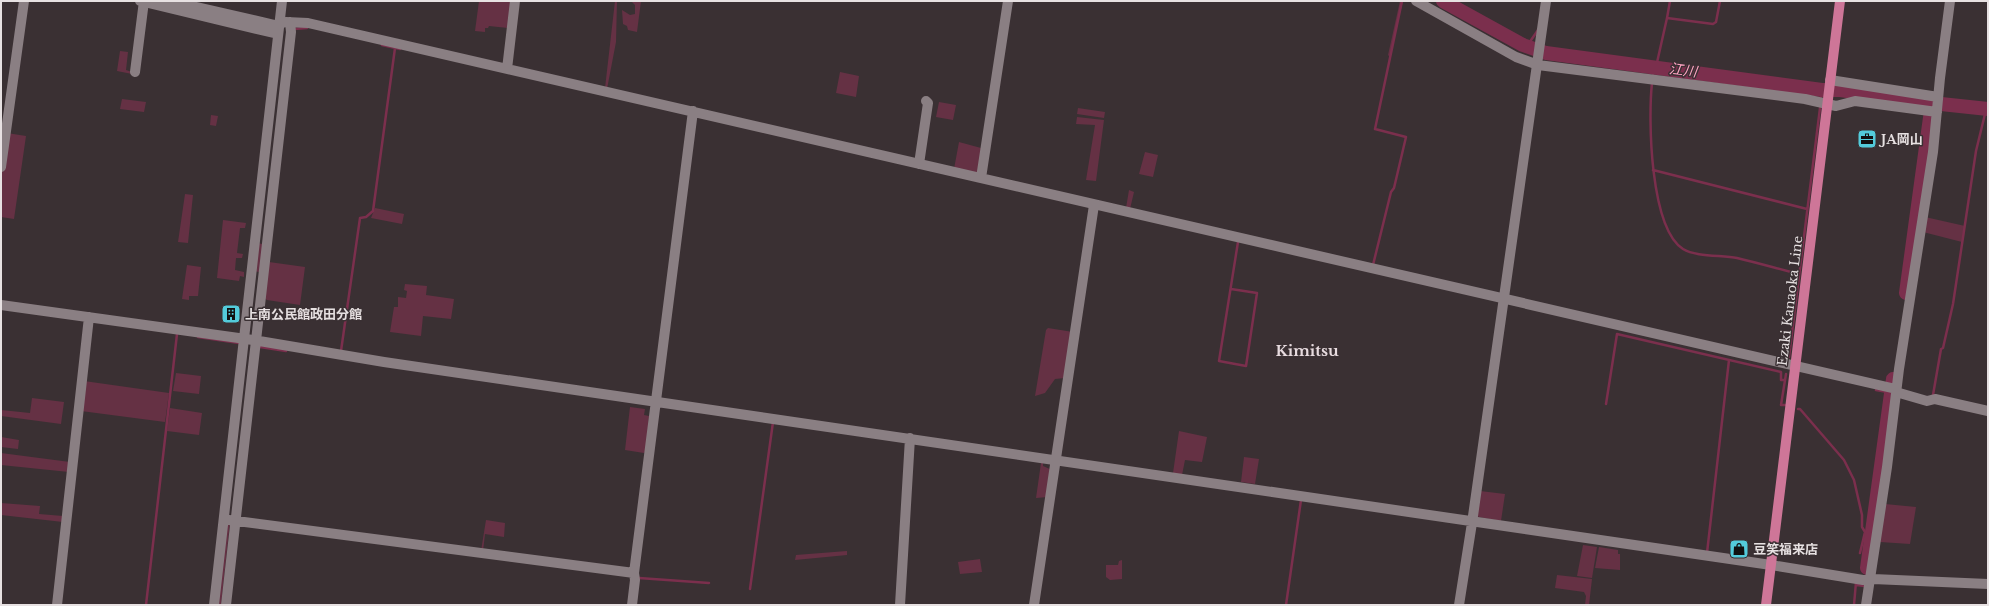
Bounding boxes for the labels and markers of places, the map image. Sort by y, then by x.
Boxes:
office icon: JA岡山 [1856,128,1878,150]
place label: JA岡山 [1878,131,1923,148]
building icon: 上南公民館政田分館 [220,303,242,325]
place label: 上南公民館政田分館 [245,306,362,323]
shop icon: 豆笑福来店 [1728,538,1750,560]
place label: 豆笑福来店 [1753,541,1818,558]

